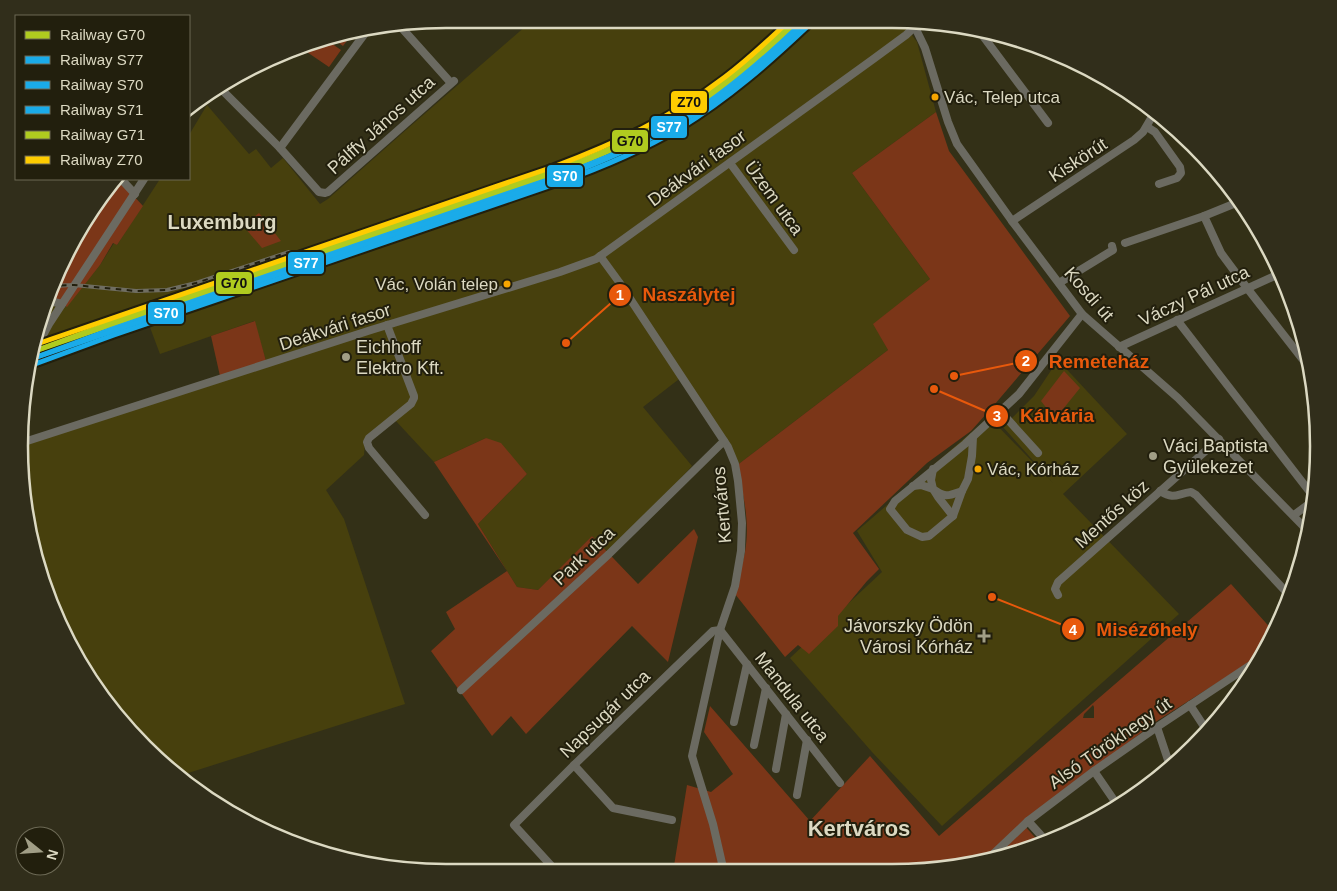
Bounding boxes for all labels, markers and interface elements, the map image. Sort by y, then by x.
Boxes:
legend [15,15,190,180]
text: Railway G70 [60,26,145,43]
text: Railway S77 [60,51,143,68]
street label: Pálffy János utca [323,71,439,178]
text: Railway S70 [60,76,143,93]
place label: Vác, Telep utca [944,88,1060,107]
line badge: Z70 [670,90,708,114]
marker: Vác, Telep utca [930,92,940,102]
text: Z70 [677,94,701,110]
text: Railway S71 [60,101,143,118]
line badge: S77 [650,115,688,139]
text: S77 [657,119,682,135]
text: Railway G71 [60,126,145,143]
street label: Deákvári fasor [644,126,750,210]
line badge: G70 [611,129,649,153]
text: G70 [617,133,643,149]
street label: Kiskörút [1045,134,1111,186]
text: Railway Z70 [60,151,143,168]
street label: Üzem utca [741,157,808,239]
line badge: S70 [546,164,584,188]
text: S70 [553,168,578,184]
district label: Luxemburg [168,211,276,233]
line badge: S77 [287,251,325,275]
text: S77 [294,255,319,271]
street label: Váczy Pál utca [1136,261,1253,330]
street label: Kosdi út [1060,263,1118,325]
line badge: G70 [215,271,253,295]
text: G70 [221,275,247,291]
place label: Vác, Volán telep [375,275,498,294]
callout: Naszálytej [607,278,745,312]
marker: Vác, Volán telep [502,279,512,289]
text: Naszálytej [643,284,735,305]
text: 1 [616,286,624,303]
street label: Deákvári fasor [277,300,393,354]
line badge: S70 [147,301,185,325]
text: S70 [154,305,179,321]
place label: Eichhoff Elektro Kft. [356,337,444,378]
callout: Remeteház [1014,344,1159,378]
marker: Eichhoff Elektro Kft. [340,351,352,363]
text: Remeteház [1049,351,1149,372]
text: 2 [1022,352,1030,369]
callout: Kálvária [985,399,1104,433]
text: Kálvária [1020,405,1094,426]
text: 3 [993,407,1001,424]
place label: Váci Baptista Gyülekezet [1163,436,1269,477]
marker: Váci Baptista Gyülekezet [1147,450,1159,462]
place label: Vác, Kórház [987,460,1080,479]
marker: Vác, Kórház [973,464,983,474]
street label: Kertváros [709,466,735,544]
street label: Mentős köz [1071,476,1153,552]
street label: Park utca [549,522,619,589]
callout: Misézőhely [1061,612,1207,646]
place label: Jávorszky Ödön Városi Kórház [844,616,973,657]
text: Misézőhely [1096,619,1198,640]
text: 4 [1069,621,1078,638]
marker: Jávorszky Ödön Városi Kórház [977,629,991,643]
street label: Mandula utca [751,648,834,747]
street label: Napsugár utca [556,665,655,762]
street label: Alsó Törökhegy út [1045,693,1175,793]
district label: Kertváros [808,816,910,841]
north arrow [15,826,65,876]
text: N [43,848,62,862]

